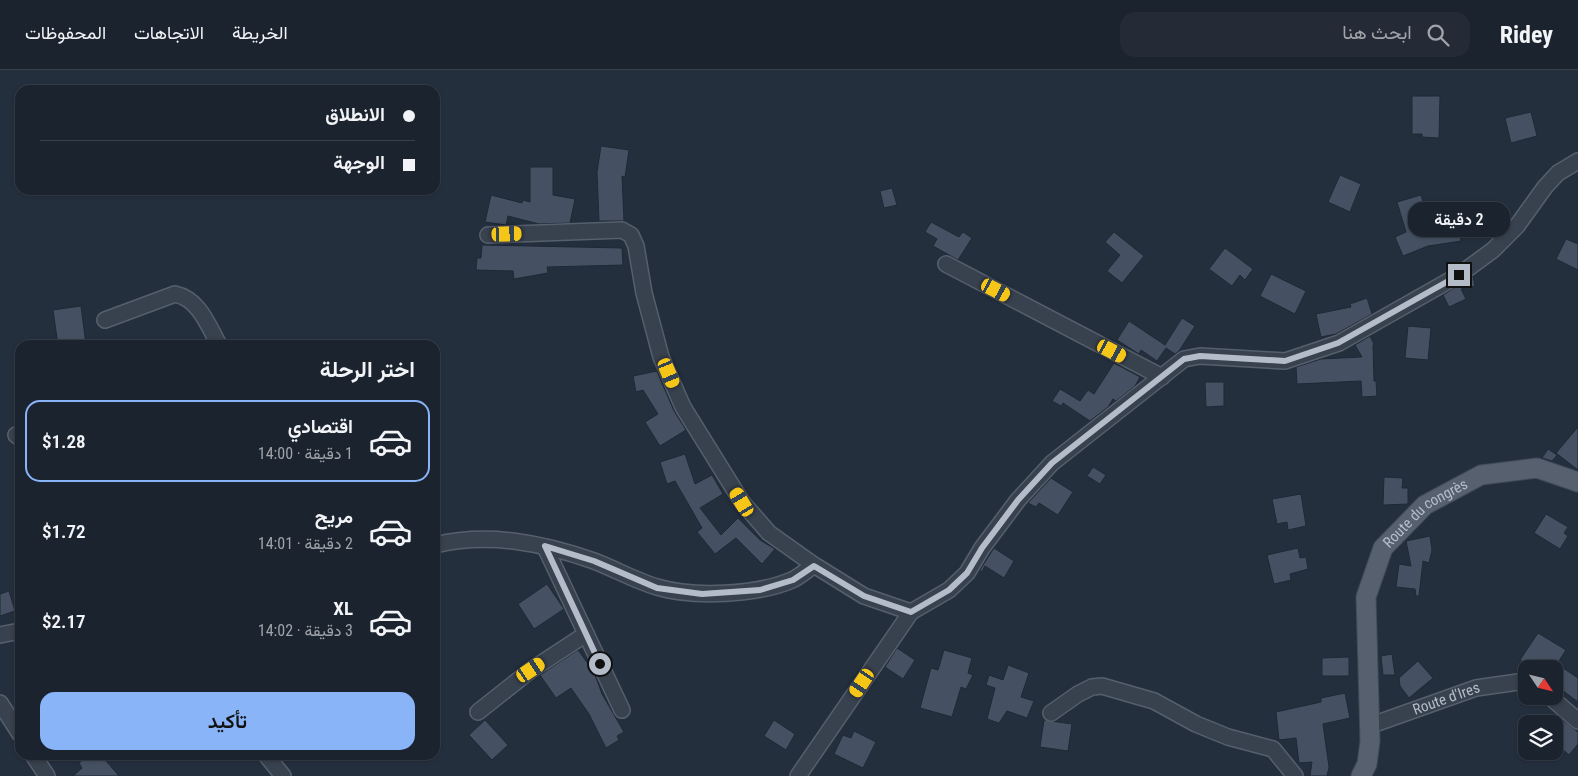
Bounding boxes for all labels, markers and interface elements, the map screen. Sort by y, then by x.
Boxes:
search box [1120,12,1470,57]
text: ابحث هنا [1342,21,1412,44]
icon: search [1424,21,1452,49]
text: Ridey [1500,21,1553,49]
text: المحفوظات [25,22,106,43]
text: الاتجاهات [134,22,204,43]
text: الخريطة [232,22,288,43]
text: الانطلاق [325,103,385,126]
text: الوجهة [333,151,385,174]
callout: 2 دقيقة [1408,202,1510,238]
text: 2 دقيقة [1434,210,1484,229]
car [491,226,522,242]
route end [1448,264,1470,286]
car [979,276,1012,304]
car [1095,337,1128,365]
car [656,356,681,390]
text: اختر الرحلة [320,357,415,382]
text: اقتصادي [288,415,353,438]
icon: car [368,419,413,464]
text: $1.28 [42,430,86,453]
text: 1 دقيقة · 14:00 [258,444,353,463]
street label: Route du congrès [1379,475,1471,552]
car [727,485,756,519]
text: مريح [315,505,353,528]
icon: car [368,509,413,554]
text: $1.72 [42,520,86,543]
text: 2 دقيقة · 14:01 [258,534,353,553]
text: XL [333,597,353,620]
icon: car [368,599,413,644]
text: $2.17 [42,610,86,633]
text: 3 دقيقة · 14:02 [258,621,353,640]
route start [589,653,611,675]
car [514,655,547,685]
north arrow [1518,660,1562,705]
map controls [1518,660,1563,760]
car [847,666,876,700]
street label: Route d'Ires [1410,678,1482,719]
button: تأكيد [40,692,415,750]
button: layers [1518,715,1563,760]

